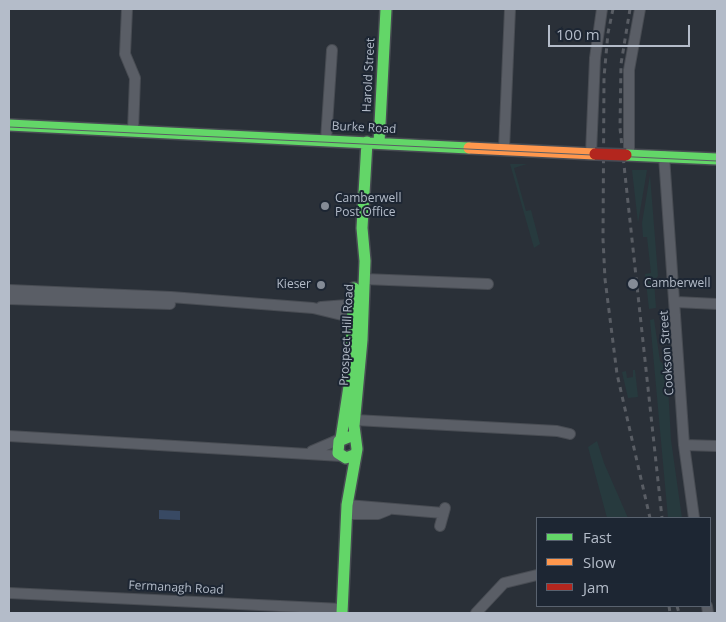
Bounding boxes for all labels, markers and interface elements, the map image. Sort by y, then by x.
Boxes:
scale bar [551,15,694,47]
text: 100 m [556,24,600,44]
street label: Harold Street [360,37,378,113]
street label: Burke Road [331,119,397,137]
place label: Camberwell Post Office [335,192,401,220]
marker: Camberwell Post Office [319,200,331,212]
marker: Camberwell [626,277,640,291]
place label: Camberwell [644,277,710,291]
place label: Kieser [277,278,311,292]
marker: Kieser [315,279,327,291]
street label: Prospect Hill Road [337,284,357,386]
street label: Cookson Street [657,310,677,396]
legend [536,517,711,607]
text: Fast [583,527,612,547]
text: Slow [583,552,616,572]
text: Jam [583,577,609,597]
street label: Fermanagh Road [128,578,224,598]

